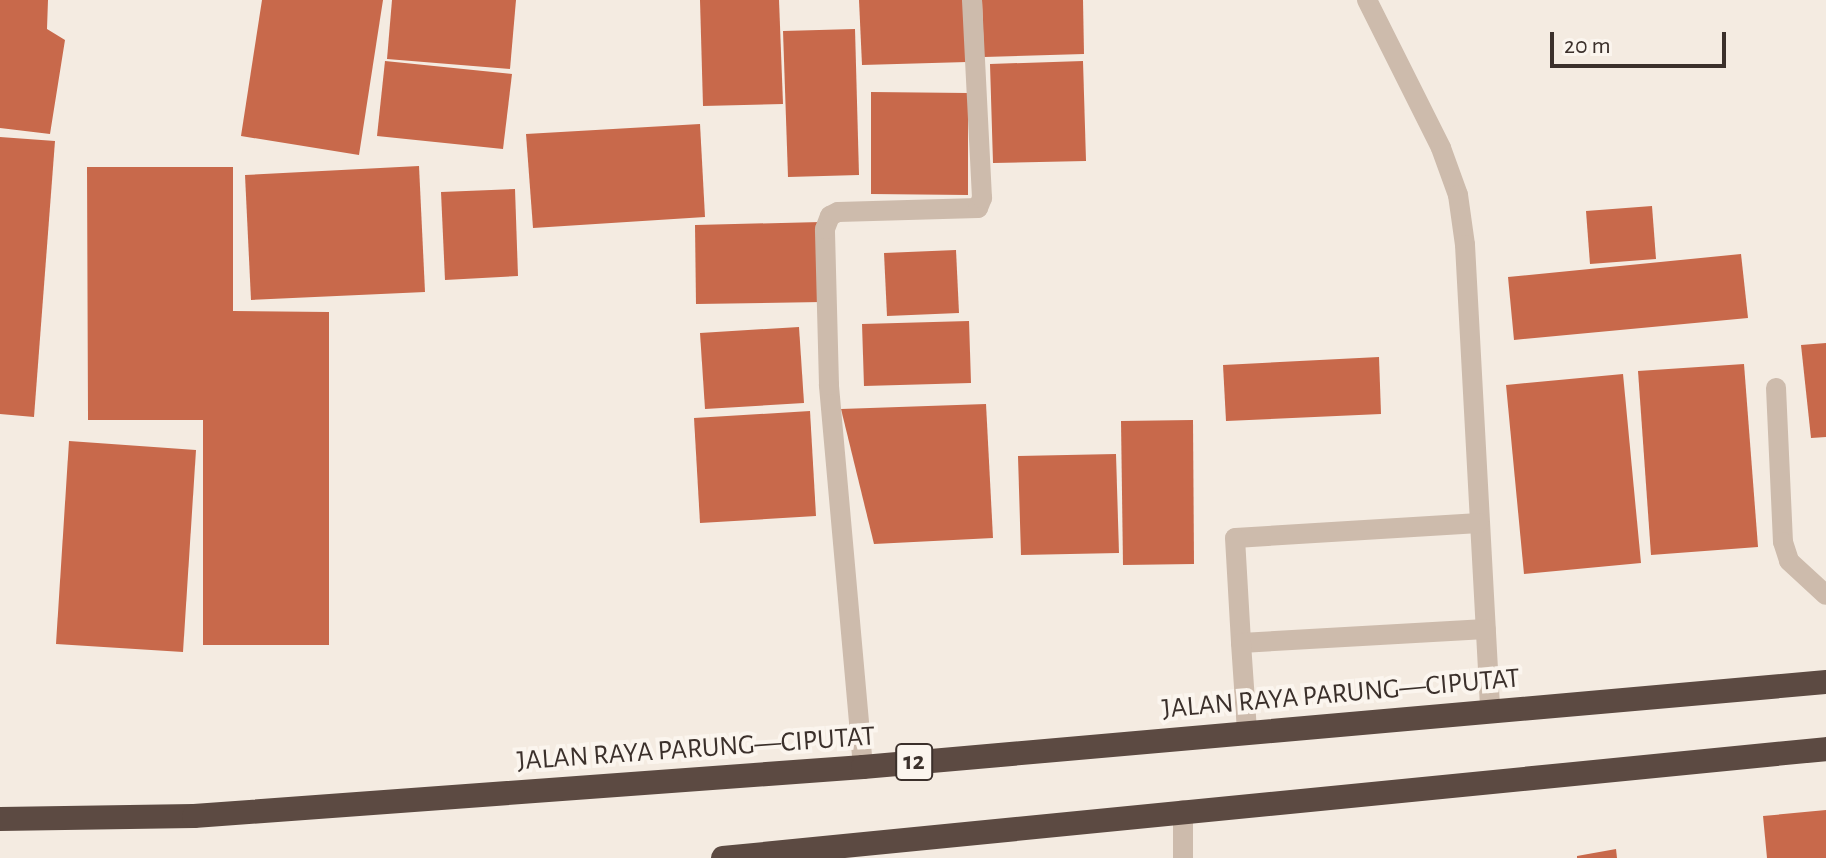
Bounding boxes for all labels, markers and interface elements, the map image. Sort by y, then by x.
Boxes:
scale bar [1554,16,1730,66]
text: 20 m [1564,34,1611,58]
street label: JALAN RAYA PARUNG—CIPUTAT [1161,662,1521,726]
street label: JALAN RAYA PARUNG—CIPUTAT [516,720,876,778]
road number: 12 [894,740,934,784]

